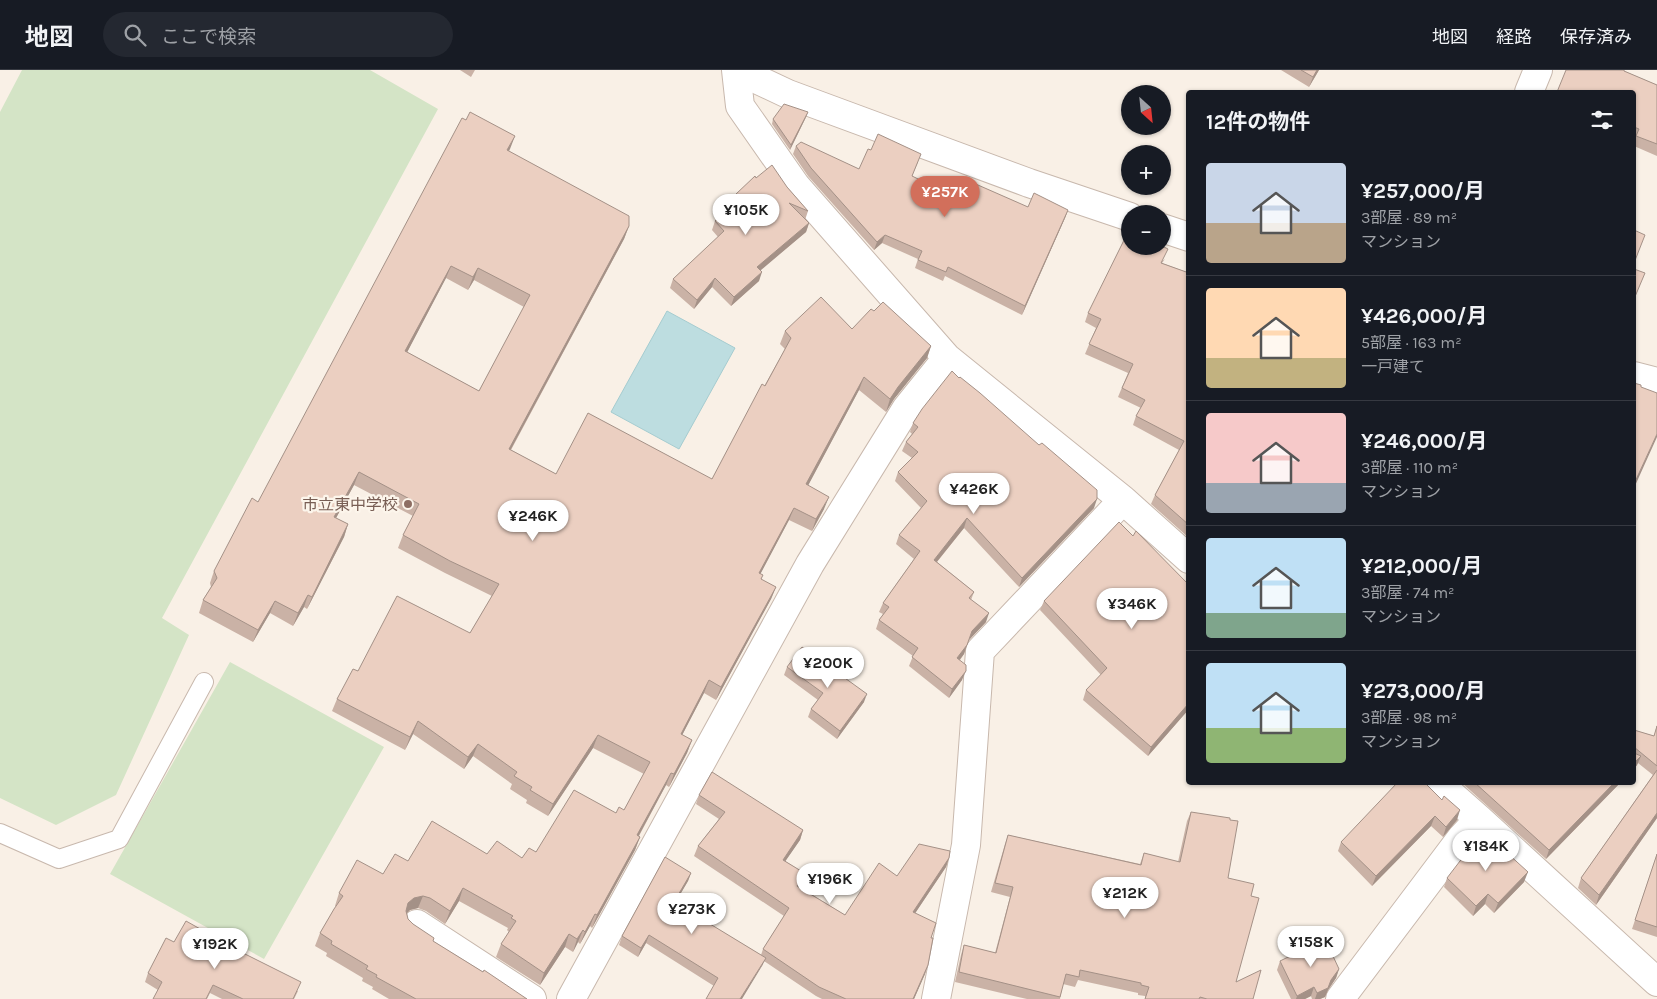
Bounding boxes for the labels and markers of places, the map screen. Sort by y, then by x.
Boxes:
pin: ¥257K [910,176,980,218]
pin: ¥105K [711,194,781,236]
pin: ¥426K [939,472,1009,515]
place label: 市立東中学校 [302,495,398,514]
marker: 市立東中学校 [402,498,414,510]
pin: ¥246K [498,500,568,542]
pin: ¥346K [1097,588,1167,630]
pin: ¥200K [793,646,863,689]
pin: ¥184K [1451,830,1521,872]
pin: ¥196K [795,862,865,905]
pin: ¥212K [1090,876,1160,919]
pin: ¥273K [657,892,727,935]
pin: ¥158K [1276,926,1346,968]
pin: ¥192K [180,928,250,970]

